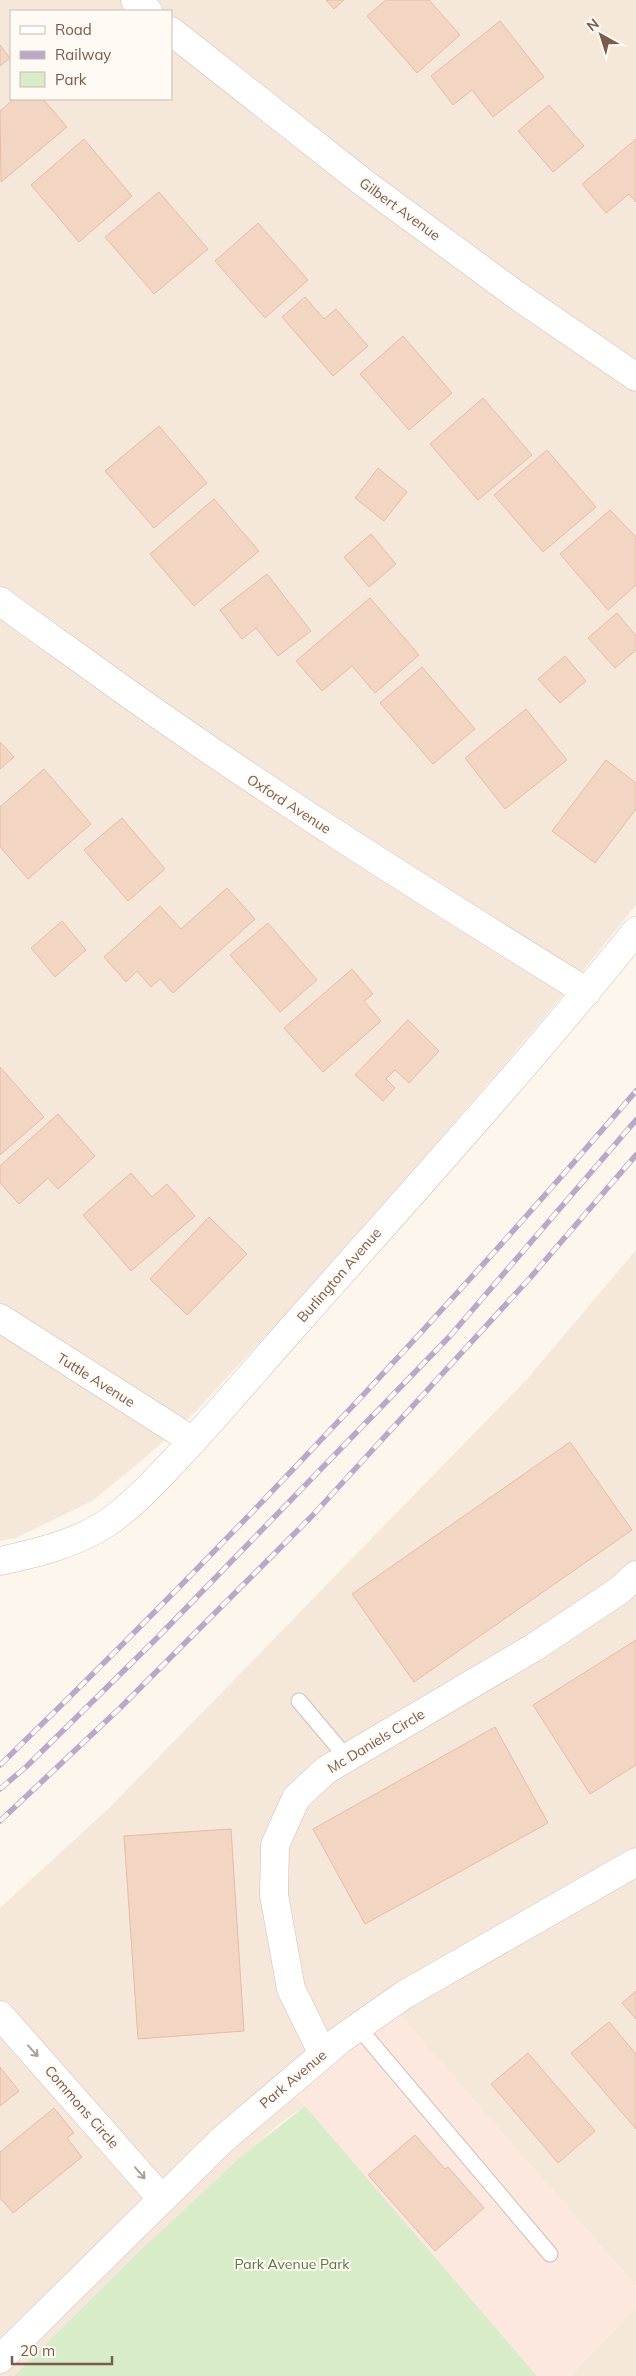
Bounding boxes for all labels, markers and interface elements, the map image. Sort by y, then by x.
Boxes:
legend [10,10,172,100]
north arrow [576,10,626,60]
text: N [583,15,603,35]
text: Road [55,20,92,39]
text: Railway [55,45,111,64]
text: Park [55,70,87,89]
street label: Gilbert Avenue [356,174,444,244]
street label: Oxford Avenue [244,770,334,838]
street label: Burlington Avenue [293,1224,385,1326]
street label: Tuttle Avenue [54,1349,138,1411]
street label: Mc Daniels Circle [324,1705,428,1777]
one-way arrow [27,2045,39,2058]
street label: Park Avenue [256,2046,330,2112]
street label: Commons Circle [41,2062,123,2152]
one-way arrow [135,2167,146,2180]
park label: Park Avenue Park [234,2255,350,2273]
scale bar [12,2334,112,2366]
text: 20 m [20,2341,55,2360]

